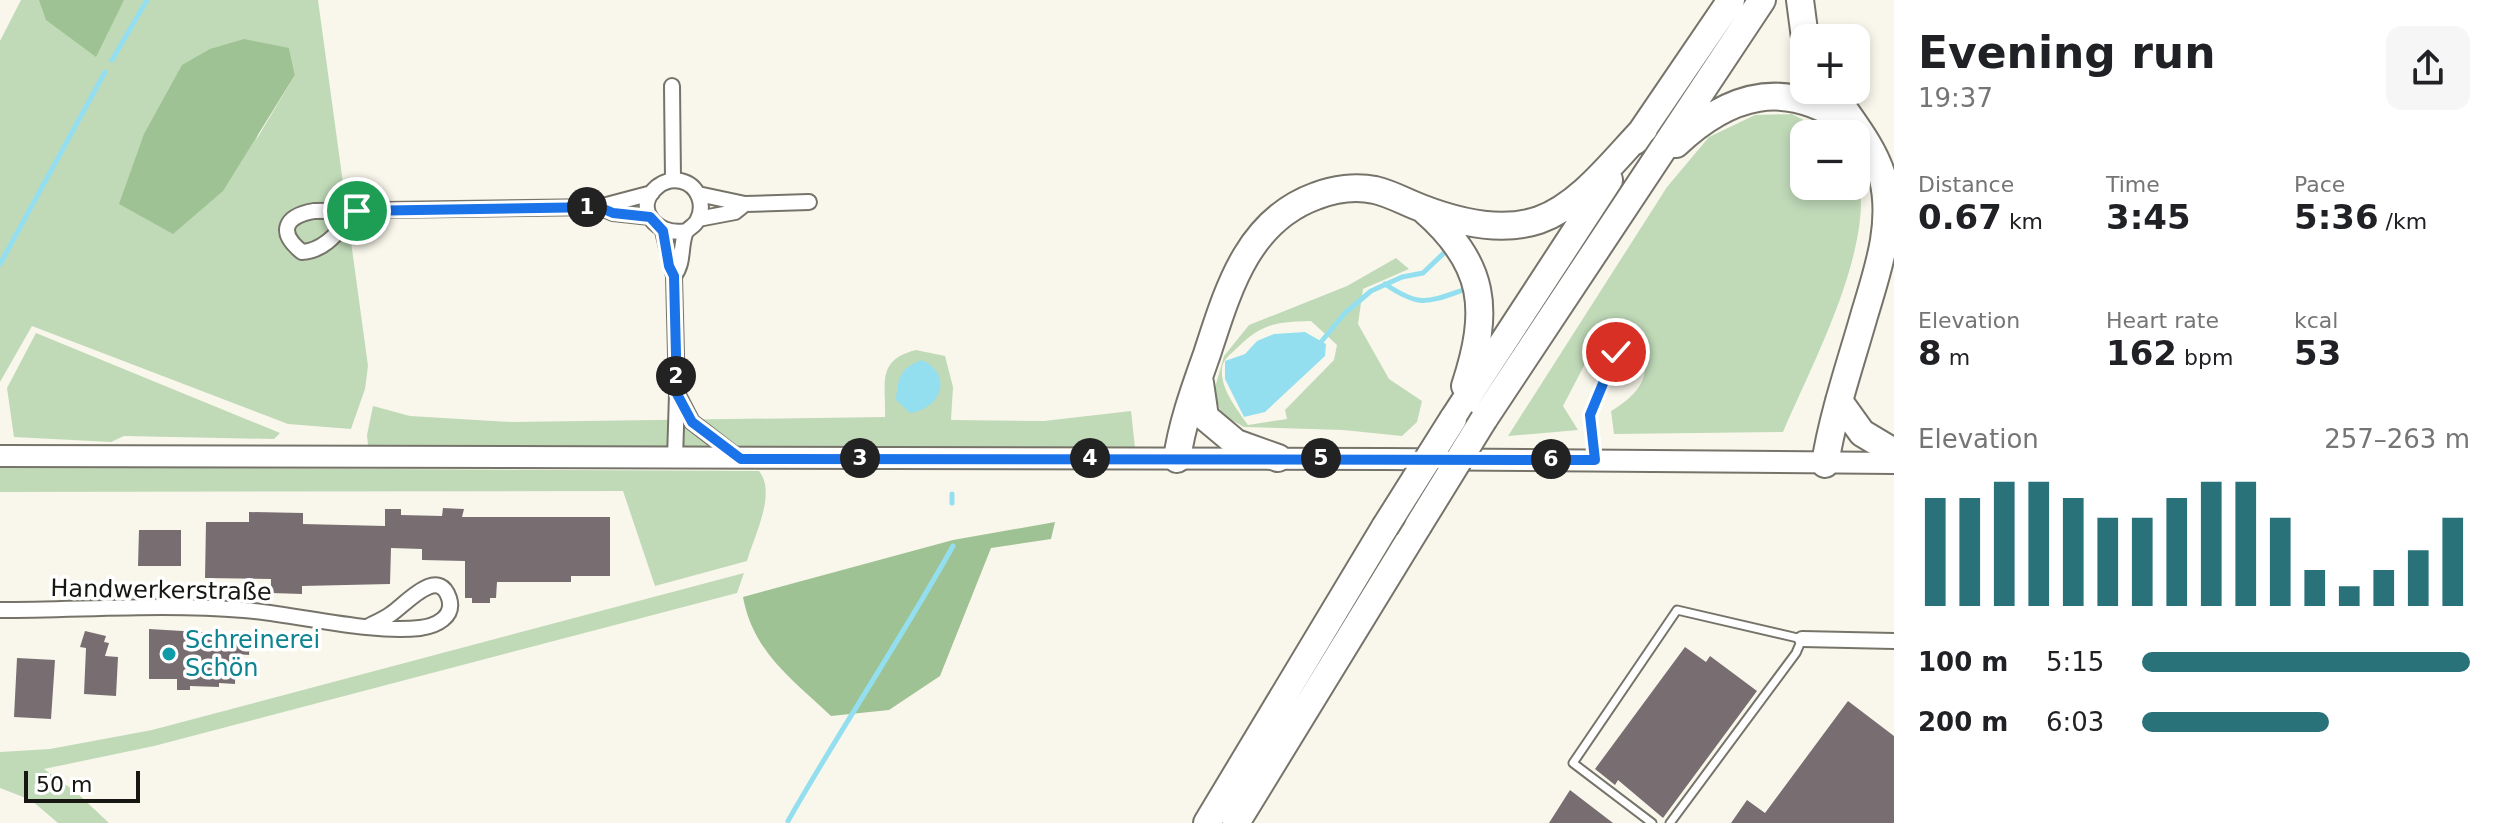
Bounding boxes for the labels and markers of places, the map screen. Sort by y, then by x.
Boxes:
pin [323,177,391,245]
pin: 1 [567,187,607,227]
pin [1582,318,1650,386]
pin: 2 [656,356,696,396]
pin: 3 [840,438,880,478]
pin: 4 [1070,438,1110,478]
pin: 5 [1301,438,1341,478]
pin: 6 [1531,439,1571,479]
place label: Schreinerei Schön [185,626,320,682]
marker: Schreinerei Schön [160,645,178,663]

